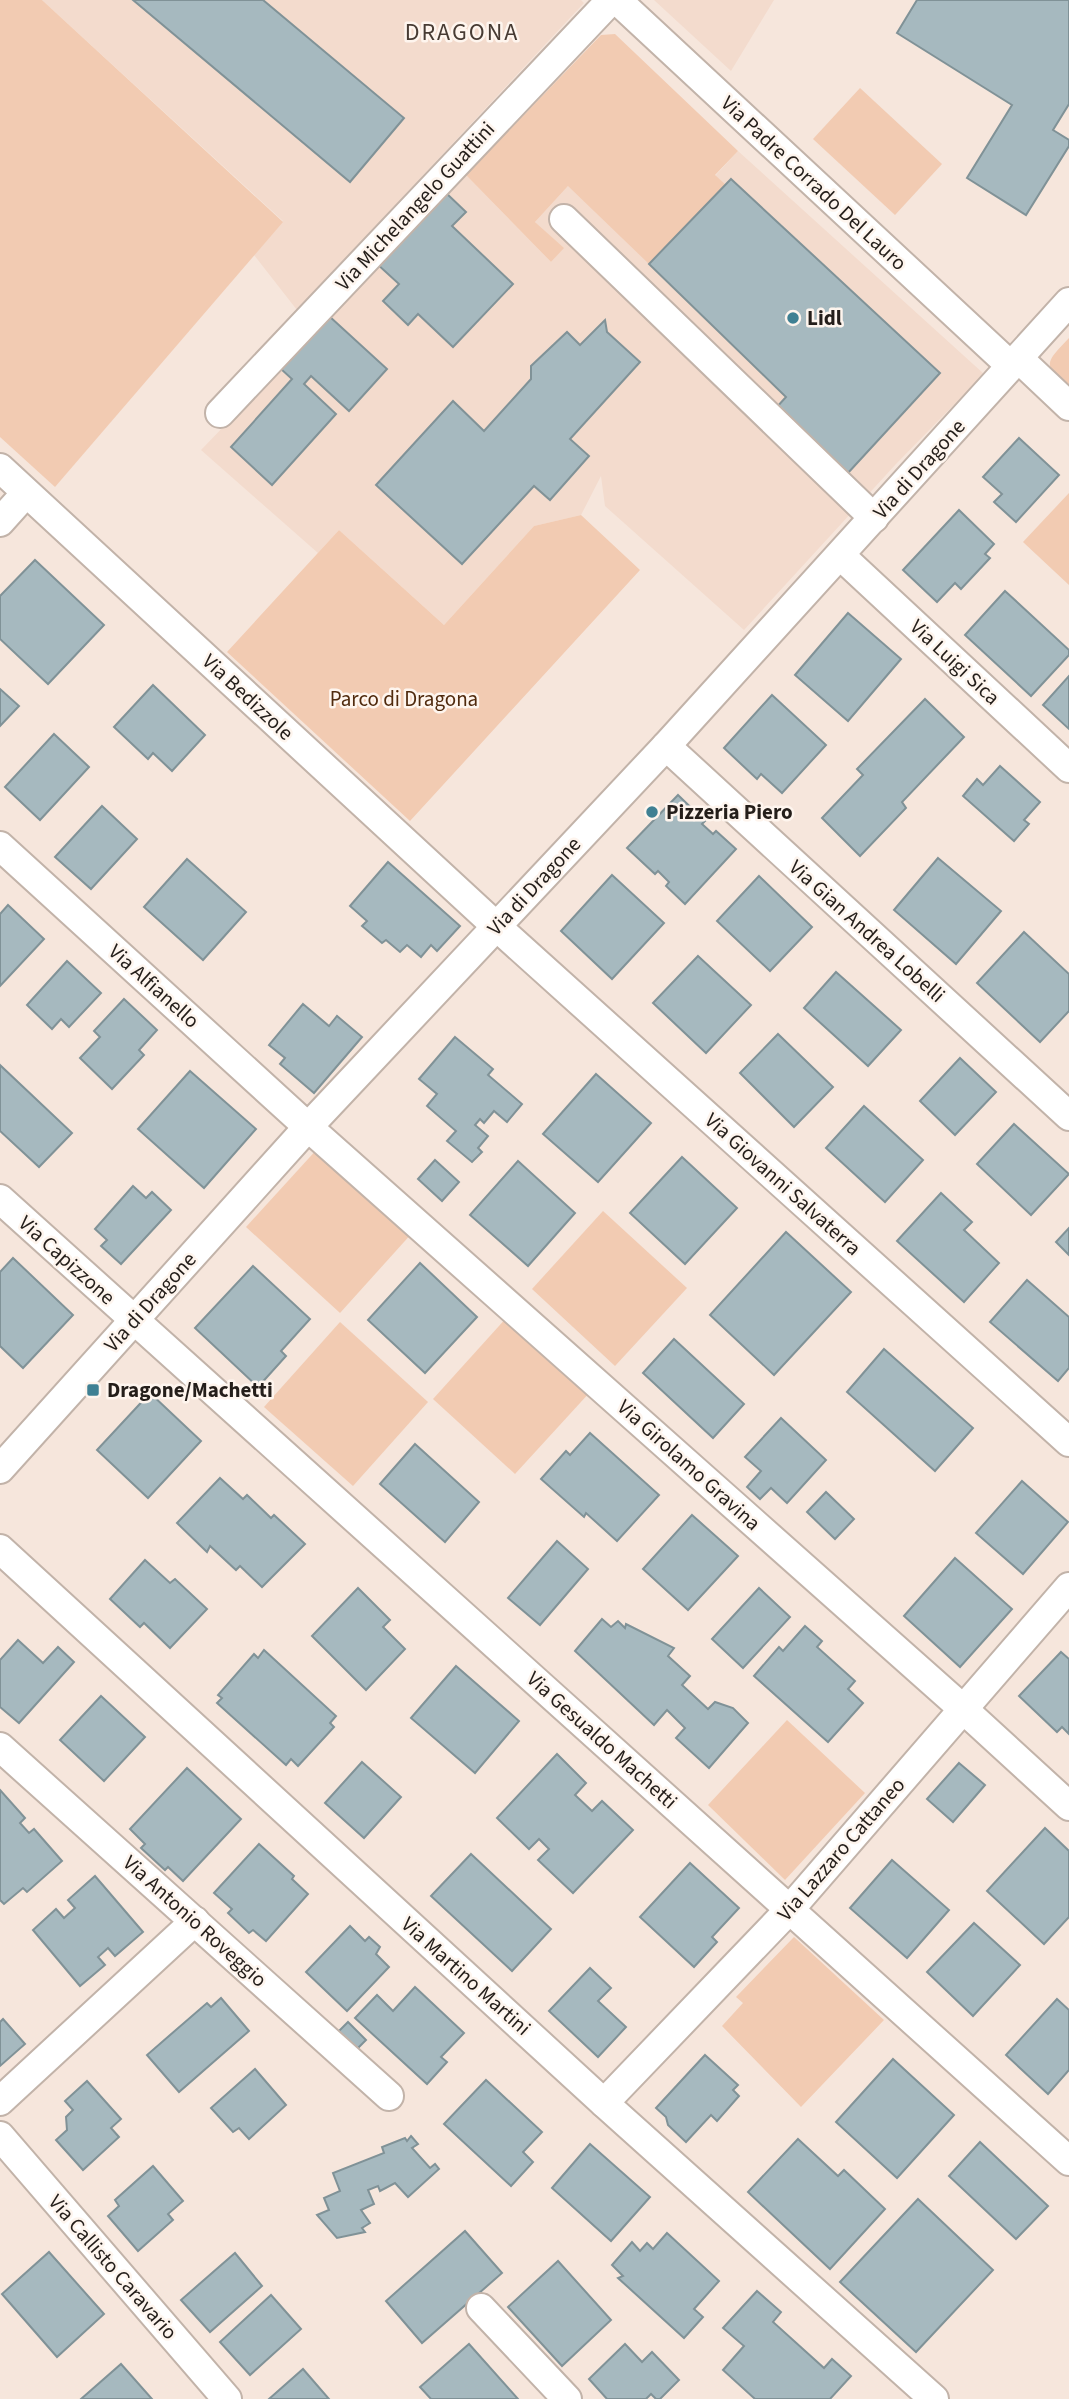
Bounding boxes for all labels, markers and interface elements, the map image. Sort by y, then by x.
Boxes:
district label: DRAGONA [405,15,519,50]
street label: Via Padre Corrado Del Lauro [714,89,914,277]
street label: Via Michelangelo Guattini [328,115,502,297]
place label: Lidl [807,303,842,333]
marker: Lidl [785,310,801,326]
street label: Via di Dragone [866,412,972,526]
street label: Via Luigi Sica [903,612,1007,712]
street label: Via Bedizzole [196,647,300,747]
park label: Parco di Dragona [330,684,478,714]
place label: Pizzeria Piero [666,797,793,827]
marker: Pizzeria Piero [644,804,660,820]
street label: Via di Dragone [480,830,588,942]
street label: Via Gian Andrea Lobelli [782,853,952,1009]
street label: Via Alfianello [102,937,206,1035]
street label: Via Giovanni Salvaterra [698,1106,868,1262]
street label: Via Capizzone [12,1208,122,1312]
street label: Via di Dragone [97,1245,203,1359]
place label: Dragone/Machetti [107,1375,273,1405]
marker: Dragone/Machetti [85,1382,101,1398]
street label: Via Girolamo Gravina [611,1392,767,1538]
street label: Via Gesualdo Machetti [520,1664,684,1816]
street label: Via Lazzaro Cattaneo [770,1771,912,1927]
street label: Via Antonio Roveggio [116,1848,274,1994]
street label: Via Martino Martini [395,1910,537,2042]
street label: Via Callisto Caravario [41,2188,185,2346]

